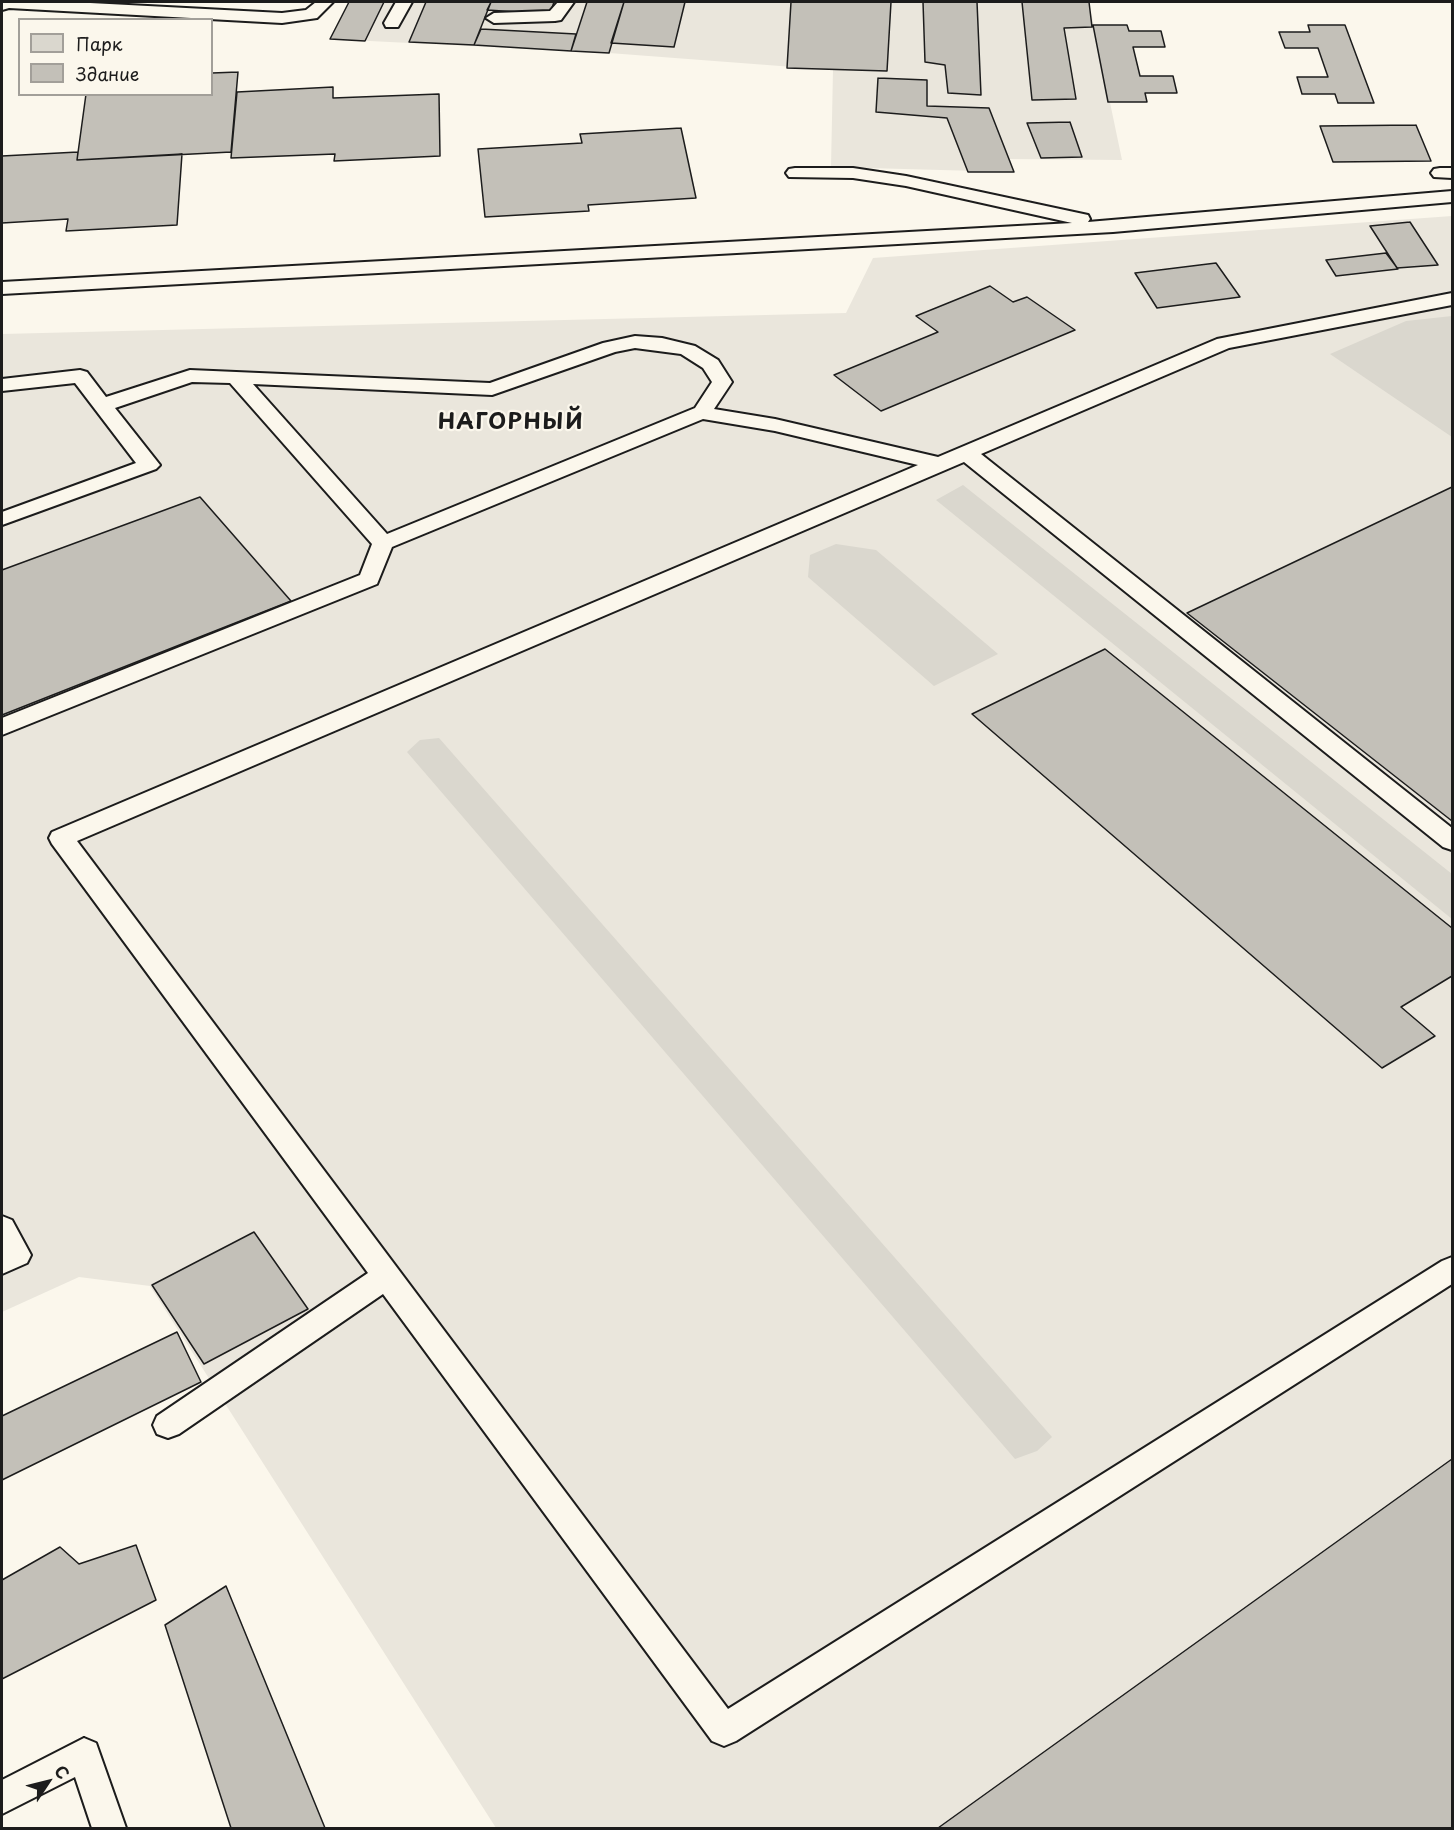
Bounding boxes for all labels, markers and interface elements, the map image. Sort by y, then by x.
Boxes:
legend [18,18,213,96]
text: Парк [76,30,122,57]
text: Здание [76,60,139,87]
district label: НАГОРНЫЙ [438,410,584,436]
north arrow [18,1752,78,1812]
text: С [49,1760,76,1783]

